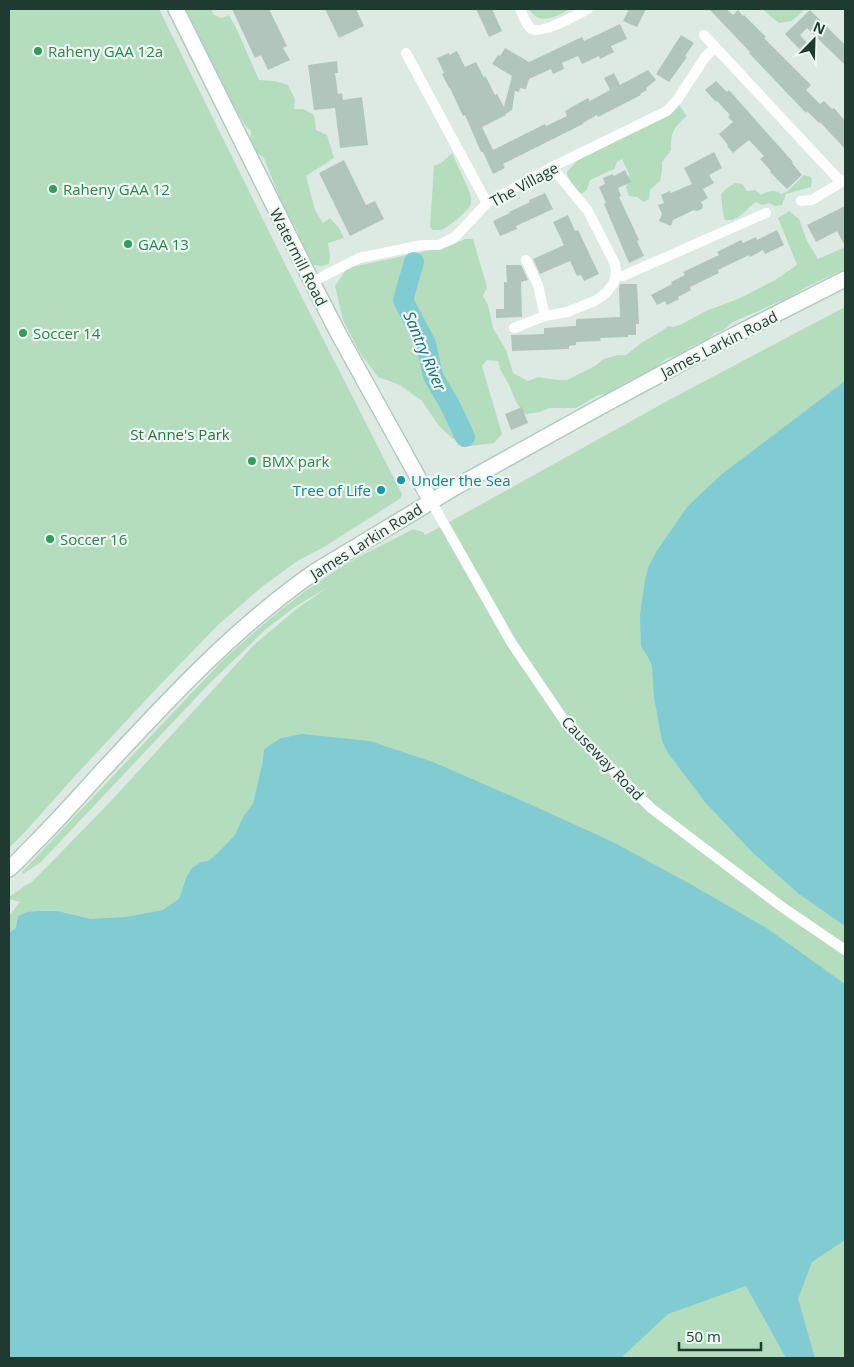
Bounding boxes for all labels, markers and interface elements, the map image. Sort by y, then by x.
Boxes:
north arrow [789,15,839,65]
text: N [810,17,828,39]
place label: Raheny GAA 12a [48,41,163,61]
marker: Raheny GAA 12a [32,45,44,57]
street label: The Village [486,157,562,211]
place label: Raheny GAA 12 [63,179,170,199]
marker: Raheny GAA 12 [47,183,59,195]
street label: Watermill Road [266,205,332,309]
place label: GAA 13 [138,234,189,254]
marker: GAA 13 [122,238,134,250]
street label: James Larkin Road [655,306,781,383]
water label: Santry River [398,308,452,395]
place label: Soccer 14 [33,323,101,343]
marker: Soccer 14 [17,327,29,339]
park label: St Anne's Park [130,424,230,444]
place label: BMX park [262,451,329,471]
marker: BMX park [246,455,258,467]
place label: Under the Sea [411,470,511,490]
marker: Under the Sea [395,474,407,486]
place label: Tree of Life [293,480,371,500]
marker: Tree of Life [375,484,387,496]
street label: James Larkin Road [304,498,426,585]
place label: Soccer 16 [60,529,127,549]
marker: Soccer 16 [44,533,56,545]
street label: Causeway Road [558,712,648,804]
scale bar [679,1320,762,1352]
text: 50 m [686,1326,721,1346]

